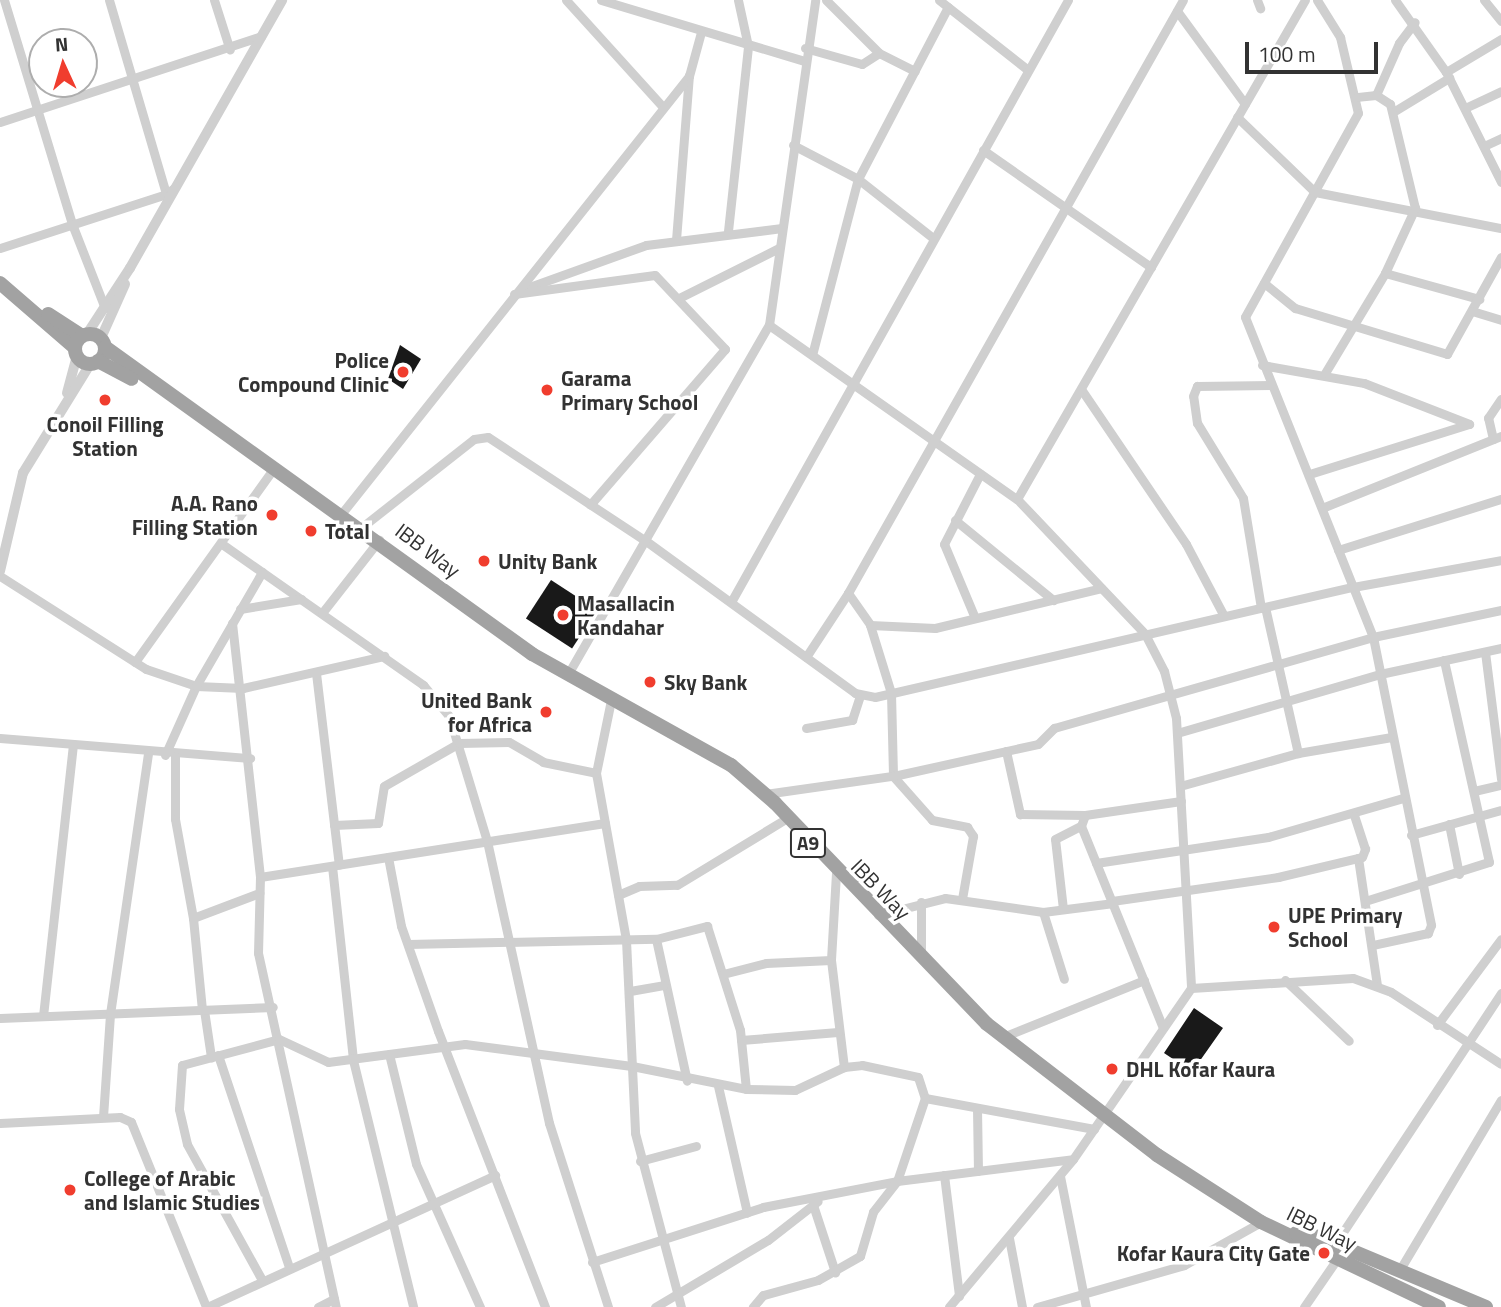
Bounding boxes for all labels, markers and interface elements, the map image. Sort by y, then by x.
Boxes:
north arrow [28,28,98,98]
scale bar [1249,28,1382,72]
text: N [54,29,69,58]
text: 100 m [1258,38,1315,70]
place label: Police Compound Clinic [238,347,389,397]
marker: Police Compound Clinic [395,364,411,380]
place label: Garama Primary School [561,365,698,415]
marker: Garama Primary School [539,382,555,398]
marker: Conoil Filling Station [97,392,113,408]
place label: Conoil Filling Station [46,411,164,461]
place label: A.A. Rano Filling Station [132,490,258,540]
marker: A.A. Rano Filling Station [264,507,280,523]
place label: Total [325,518,370,544]
street label: IBB Way [391,518,465,582]
marker: Total [303,523,319,539]
place label: Unity Bank [498,548,597,574]
marker: Unity Bank [476,553,492,569]
place label: Masallacin Kandahar [577,590,675,640]
marker: Masallacin Kandahar [555,607,571,623]
place label: Sky Bank [664,669,747,695]
marker: Sky Bank [642,674,658,690]
place label: United Bank for Africa [421,687,532,737]
marker: United Bank for Africa [538,704,554,720]
road number: A9 [789,828,827,858]
street label: IBB Way [846,853,916,925]
place label: UPE Primary School [1288,902,1403,952]
marker: UPE Primary School [1266,919,1282,935]
place label: DHL Kofar Kaura [1126,1056,1275,1082]
marker: DHL Kofar Kaura [1104,1061,1120,1077]
place label: College of Arabic and Islamic Studies [84,1165,260,1215]
marker: College of Arabic and Islamic Studies [62,1182,78,1198]
street label: IBB Way [1283,1200,1361,1256]
place label: Kofar Kaura City Gate [1117,1240,1310,1266]
marker: Kofar Kaura City Gate [1316,1245,1332,1261]

